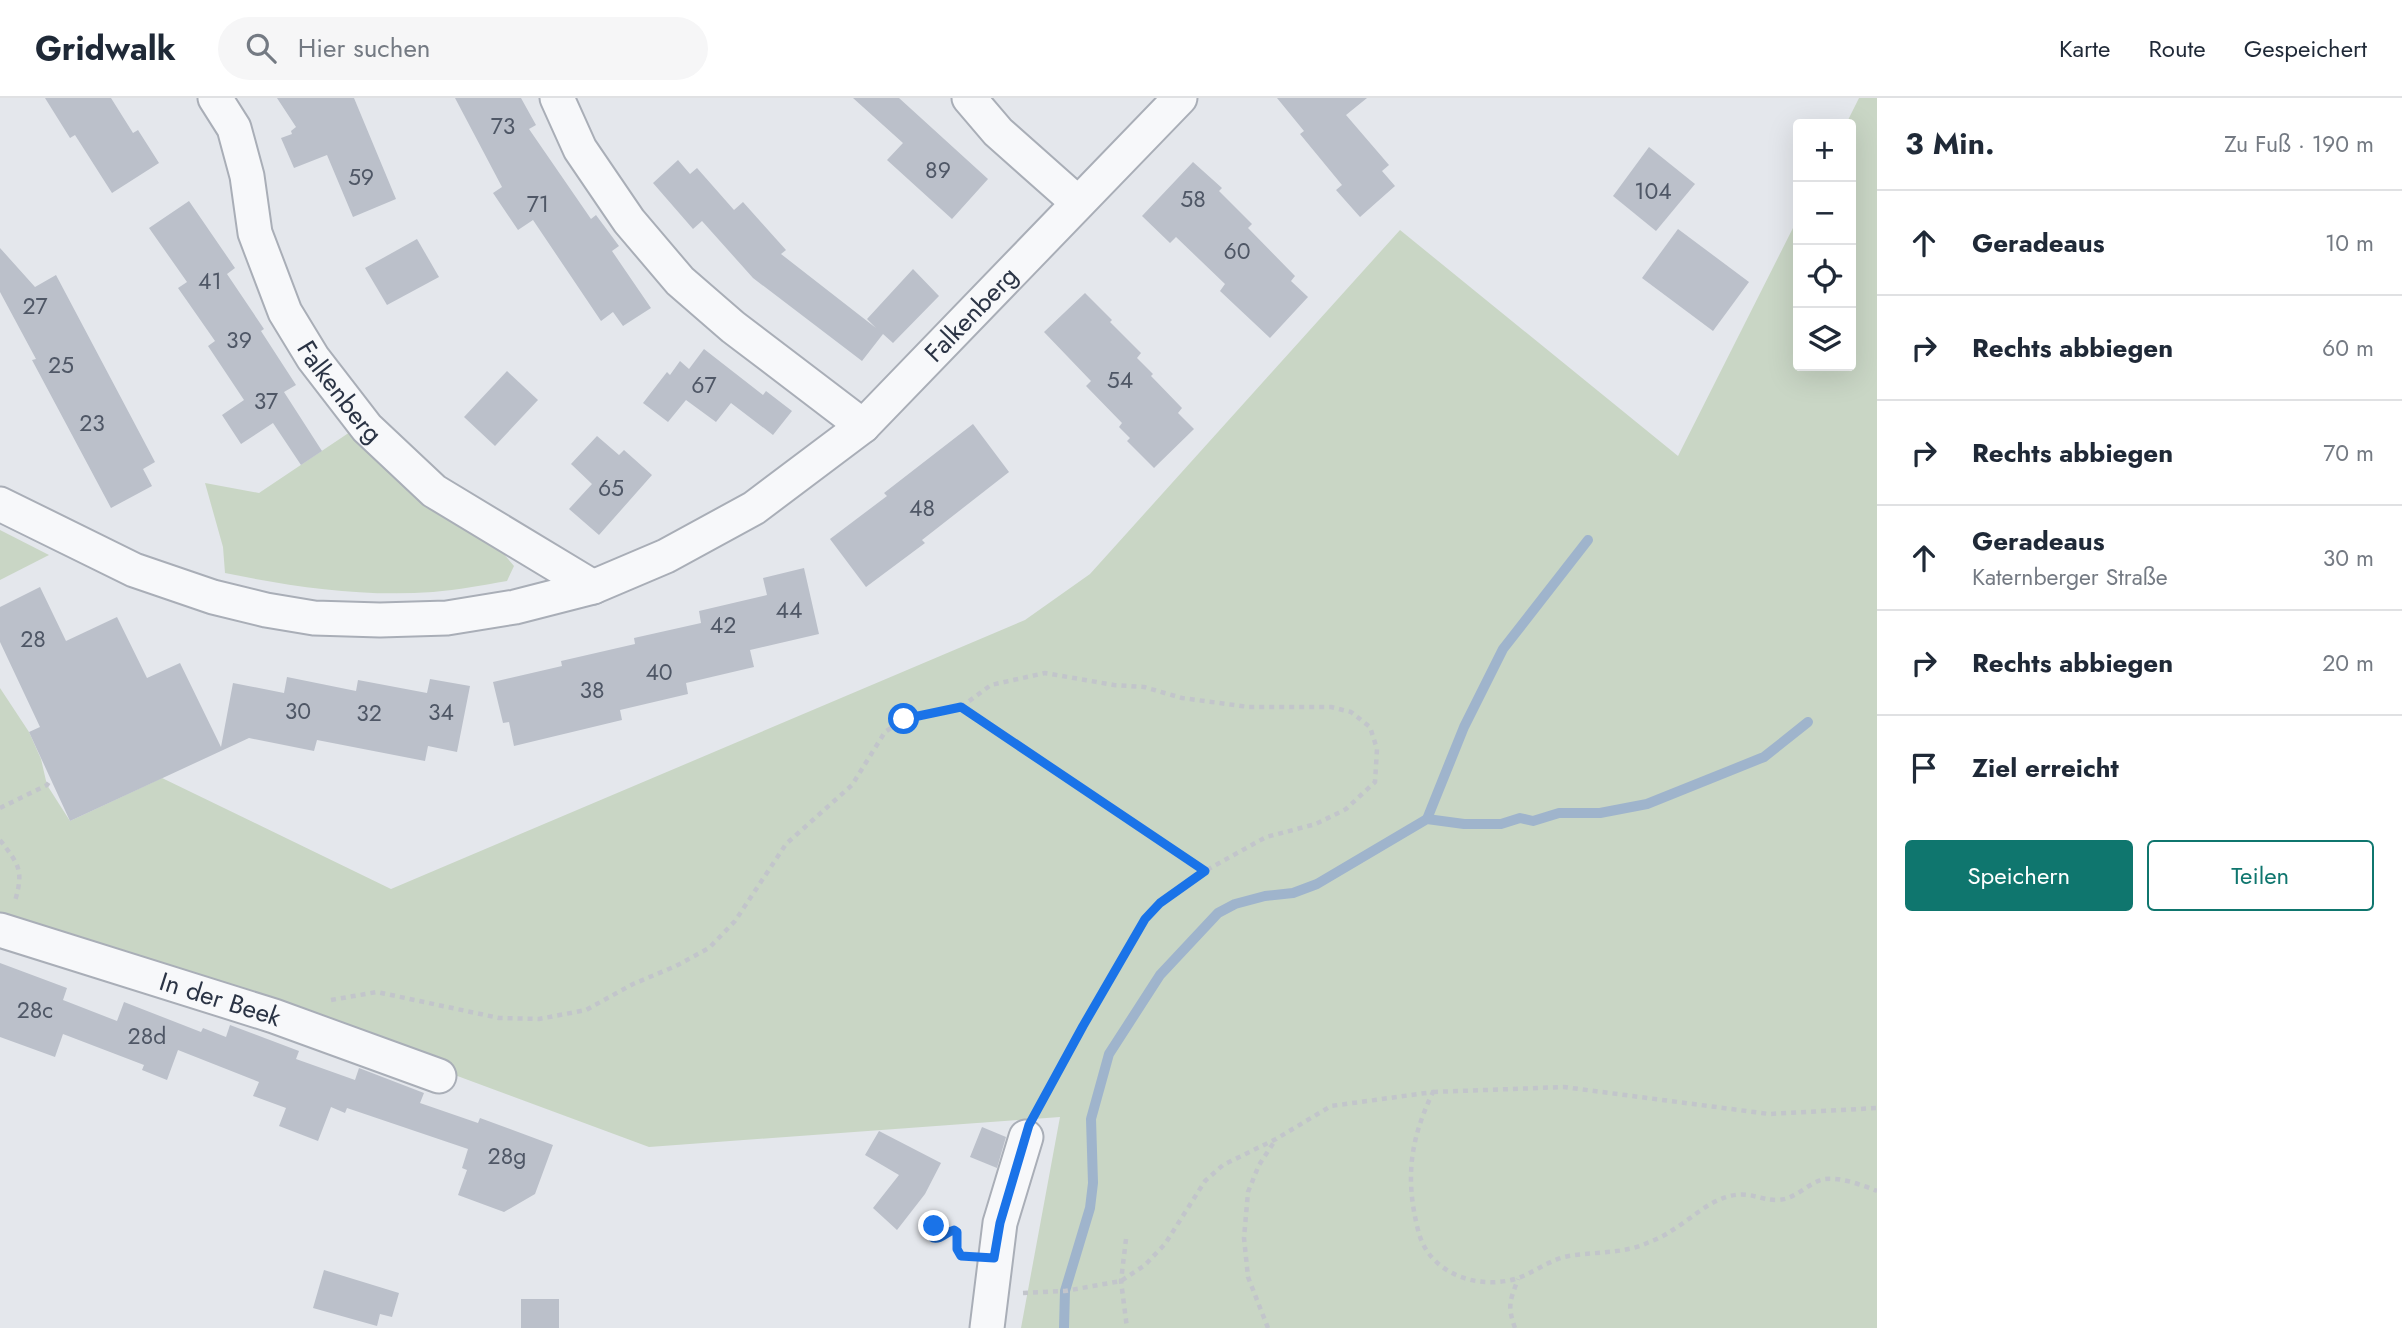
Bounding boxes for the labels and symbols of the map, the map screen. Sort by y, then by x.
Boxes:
house number: 73 [491,109,515,143]
house number: 89 [925,153,951,187]
house number: 59 [348,160,374,194]
house number: 104 [1634,174,1672,208]
house number: 58 [1180,182,1206,216]
house number: 71 [527,187,549,221]
house number: 60 [1223,234,1251,268]
street label: Falkenberg [916,258,1027,371]
house number: 41 [198,264,222,298]
house number: 27 [22,289,48,323]
house number: 39 [226,323,252,357]
street label: Falkenberg [288,333,391,452]
house number: 25 [48,348,74,382]
house number: 54 [1107,363,1133,397]
house number: 67 [691,368,717,402]
house number: 37 [254,384,278,418]
house number: 23 [79,406,105,440]
house number: 65 [598,471,624,505]
house number: 48 [909,491,935,525]
house number: 44 [776,593,802,627]
house number: 42 [710,608,736,642]
house number: 28 [20,622,46,656]
house number: 40 [645,655,673,689]
house number: 38 [579,673,605,707]
house number: 30 [285,694,311,728]
house number: 34 [428,695,454,729]
house number: 32 [356,696,382,730]
route start [888,703,919,734]
street label: In der Beek [155,962,287,1036]
house number: 28c [17,993,53,1027]
house number: 28d [128,1019,166,1053]
house number: 28g [488,1139,526,1173]
route end [918,1210,949,1241]

